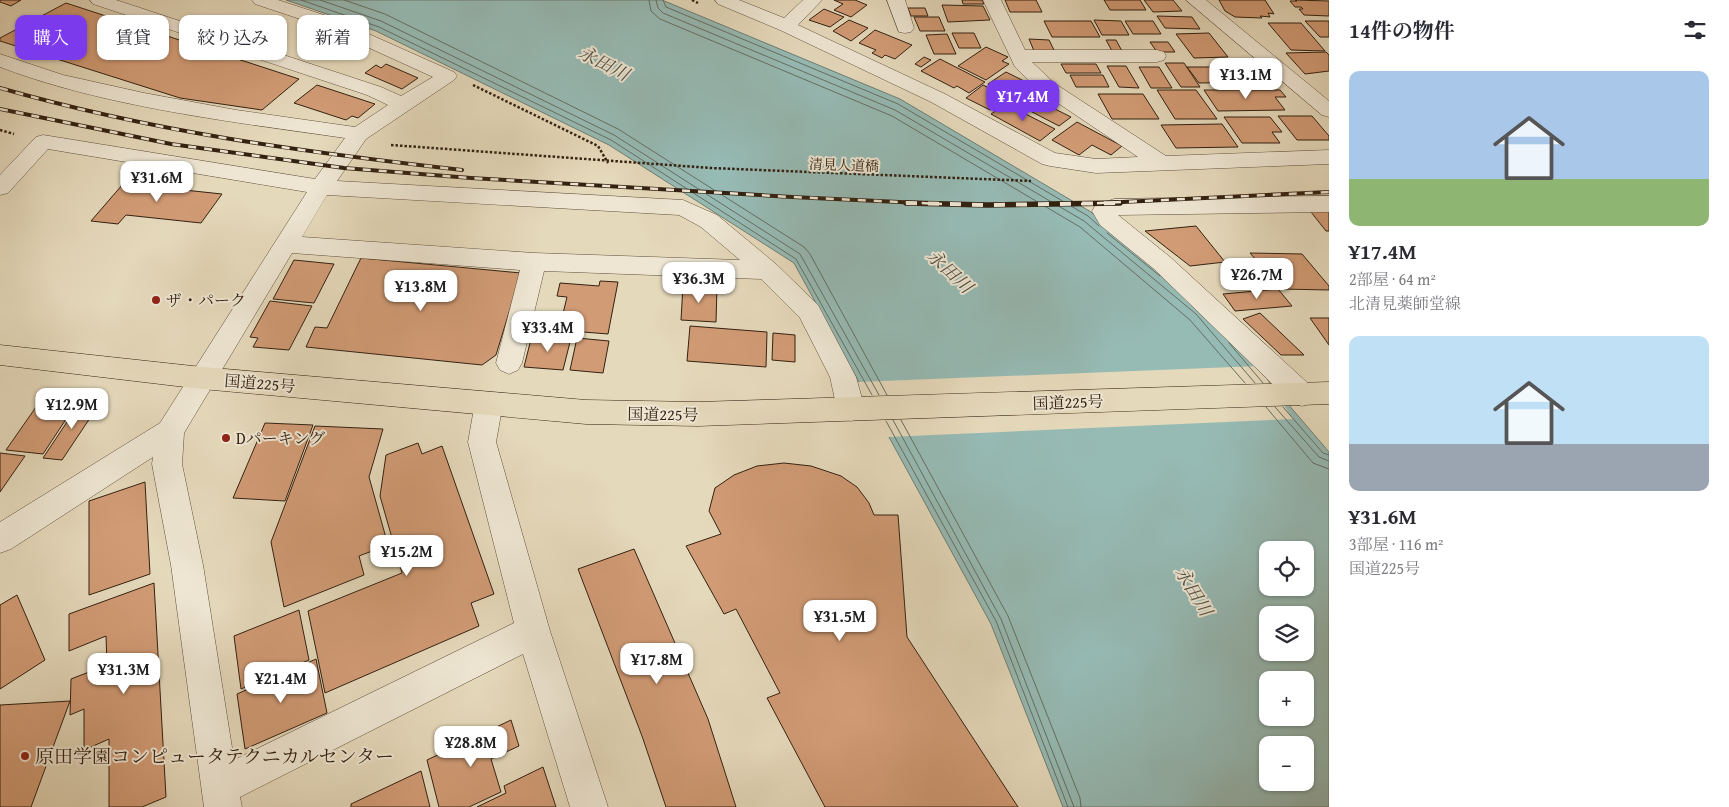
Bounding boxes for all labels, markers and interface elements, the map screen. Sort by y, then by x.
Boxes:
chip: 購入 [15,15,87,60]
chip: 賃貸 [97,15,169,60]
chip: 絞り込み [179,15,287,60]
chip: 新着 [297,15,369,60]
text: 14件の物件 [1349,15,1455,46]
icon: filters [1681,16,1709,44]
water label: 永田川 [574,39,636,88]
pin: ¥13.1M [1205,58,1287,100]
text: ¥13.1M [1220,62,1272,86]
pin: ¥17.4M [982,80,1064,122]
text: ¥17.4M [997,84,1049,108]
icon: home [1484,103,1574,193]
street label: 清見人道橋 [809,154,879,176]
pin: ¥31.6M [116,160,198,203]
text: ¥31.6M [131,165,183,189]
text: ¥17.4M [1349,236,1417,267]
water label: 永田川 [921,243,980,301]
pin: ¥26.7M [1216,258,1298,300]
pin: ¥36.3M [658,262,740,304]
text: ¥26.7M [1231,262,1283,286]
text: ¥36.3M [673,266,725,290]
text: 2部屋 · 64 m² [1349,267,1436,291]
pin: ¥13.8M [380,270,462,312]
text: ¥13.8M [395,274,447,298]
place label: ザ・パーク [166,288,246,312]
text: 北清見薬師堂線 [1349,291,1461,315]
marker: ザ・パーク [150,294,162,306]
pin: ¥33.4M [507,310,589,353]
text: ¥33.4M [522,315,574,339]
street label: 国道225号 [224,368,296,398]
icon: home [1484,368,1574,458]
pin: ¥12.9M [31,388,113,430]
street label: 国道225号 [1032,389,1104,415]
text: ¥12.9M [46,392,98,416]
street label: 国道225号 [627,401,699,427]
place label: Dパーキング [236,426,325,450]
marker: Dパーキング [220,432,232,444]
text: ¥31.6M [1349,501,1417,532]
text: 3部屋 · 116 m² [1349,532,1444,556]
pin: ¥15.2M [366,534,448,577]
text: ¥15.2M [381,539,433,563]
map controls [1259,541,1314,791]
button: locate [1259,541,1314,596]
text: 国道225号 [1349,556,1420,580]
water label: 永田川 [1169,561,1221,623]
pin: ¥31.5M [799,600,881,642]
text: ¥31.5M [814,604,866,628]
button: layers [1259,606,1314,661]
pin: ¥17.8M [616,642,698,685]
text: ¥17.8M [631,647,683,671]
pin: ¥31.3M [83,652,165,695]
text: ¥31.3M [98,657,150,681]
pin: ¥21.4M [240,662,322,704]
text: ¥21.4M [255,666,307,690]
button: + [1259,671,1314,726]
pin: ¥28.8M [430,726,512,768]
text: ¥28.8M [445,730,497,754]
button: − [1259,736,1314,791]
place label: 原田学園コンピュータテクニカルセンター [35,742,394,770]
marker: 原田学園コンピュータテクニカルセンター [19,750,31,762]

